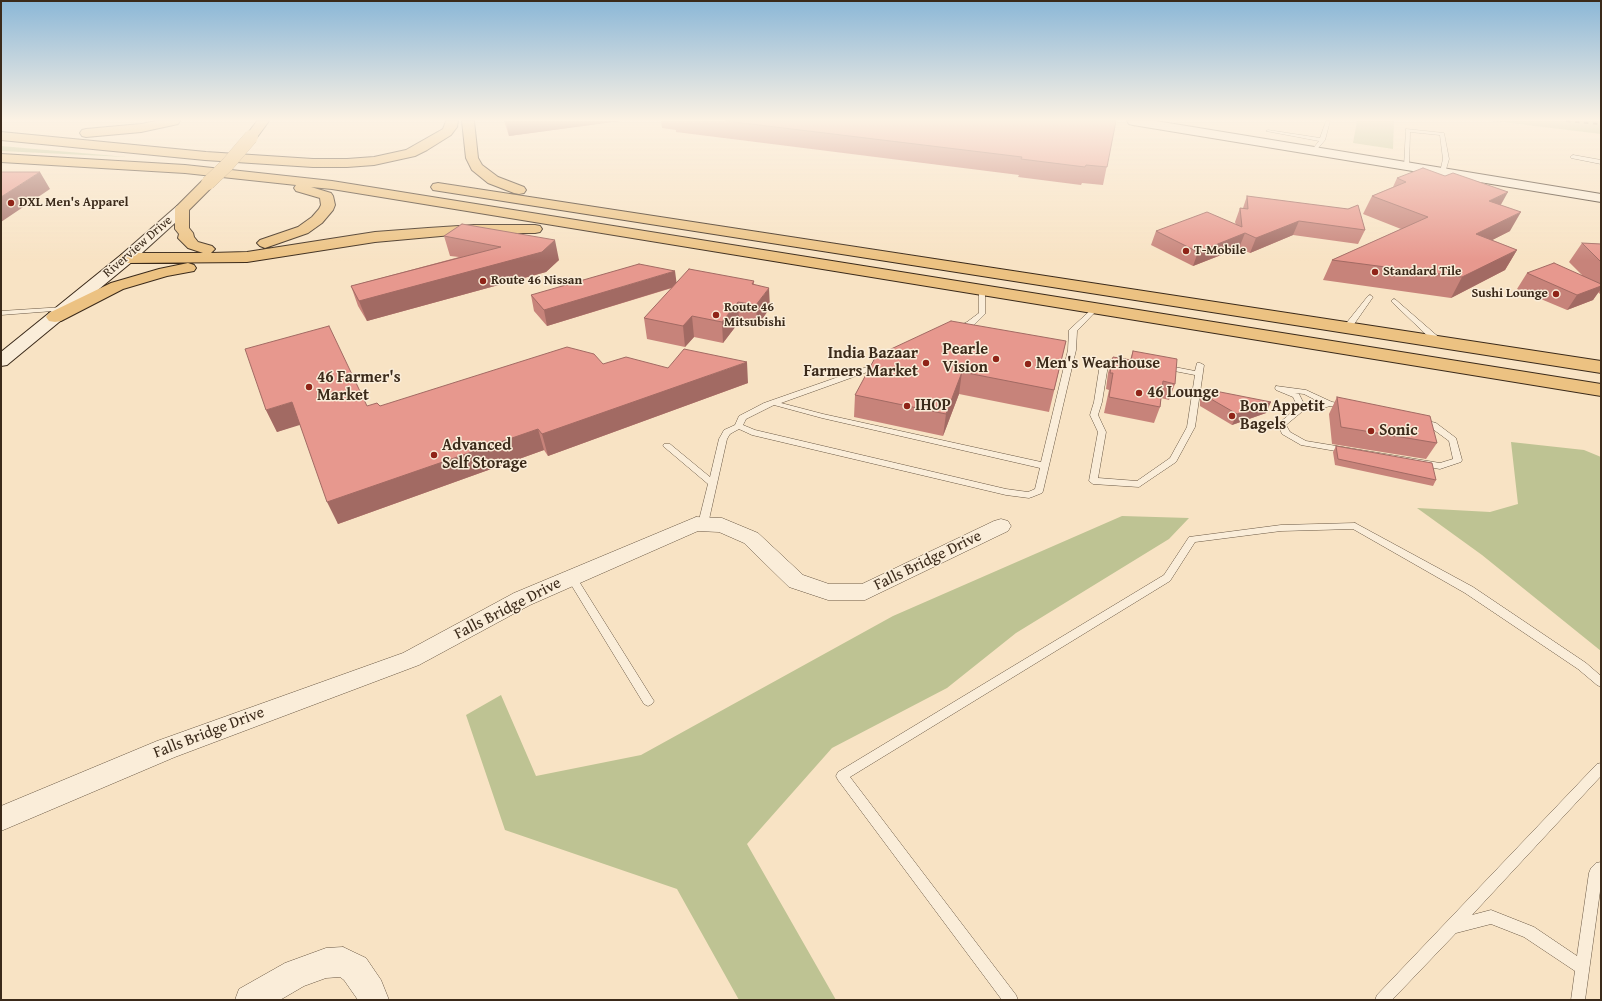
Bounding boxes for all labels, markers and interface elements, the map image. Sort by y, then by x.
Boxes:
place label: DXL Men's Apparel [19,195,129,211]
marker: DXL Men's Apparel [6,198,16,208]
street label: Riverview Drive [100,213,176,281]
place label: T-Mobile [1194,243,1246,259]
marker: T-Mobile [1181,246,1191,256]
place label: Standard Tile [1383,264,1461,280]
marker: Standard Tile [1370,267,1380,277]
place label: Route 46 Nissan [491,273,582,289]
marker: Route 46 Nissan [478,276,488,286]
place label: Sushi Lounge [1472,286,1548,302]
marker: Sushi Lounge [1551,289,1561,299]
place label: Route 46 Mitsubishi [724,300,786,331]
marker: Route 46 Mitsubishi [711,310,721,320]
place label: Pearle Vision [942,340,988,378]
place label: India Bazaar Farmers Market [803,344,918,382]
marker: Pearle Vision [991,354,1001,364]
place label: Men's Wearhouse [1036,354,1160,374]
marker: India Bazaar Farmers Market [921,358,931,368]
marker: Men's Wearhouse [1023,359,1033,369]
place label: 46 Farmer's Market [317,368,401,406]
marker: 46 Farmer's Market [304,382,314,392]
place label: 46 Lounge [1147,383,1219,403]
marker: 46 Lounge [1134,388,1144,398]
place label: IHOP [915,396,951,416]
place label: Bon Appetit Bagels [1240,397,1325,435]
marker: IHOP [902,401,912,411]
marker: Bon Appetit Bagels [1227,411,1237,421]
place label: Sonic [1379,421,1418,441]
marker: Sonic [1366,426,1376,436]
place label: Advanced Self Storage [442,436,527,474]
marker: Advanced Self Storage [429,450,439,460]
street label: Falls Bridge Drive [871,527,985,595]
street label: Falls Bridge Drive [451,574,565,644]
street label: Falls Bridge Drive [151,703,267,763]

